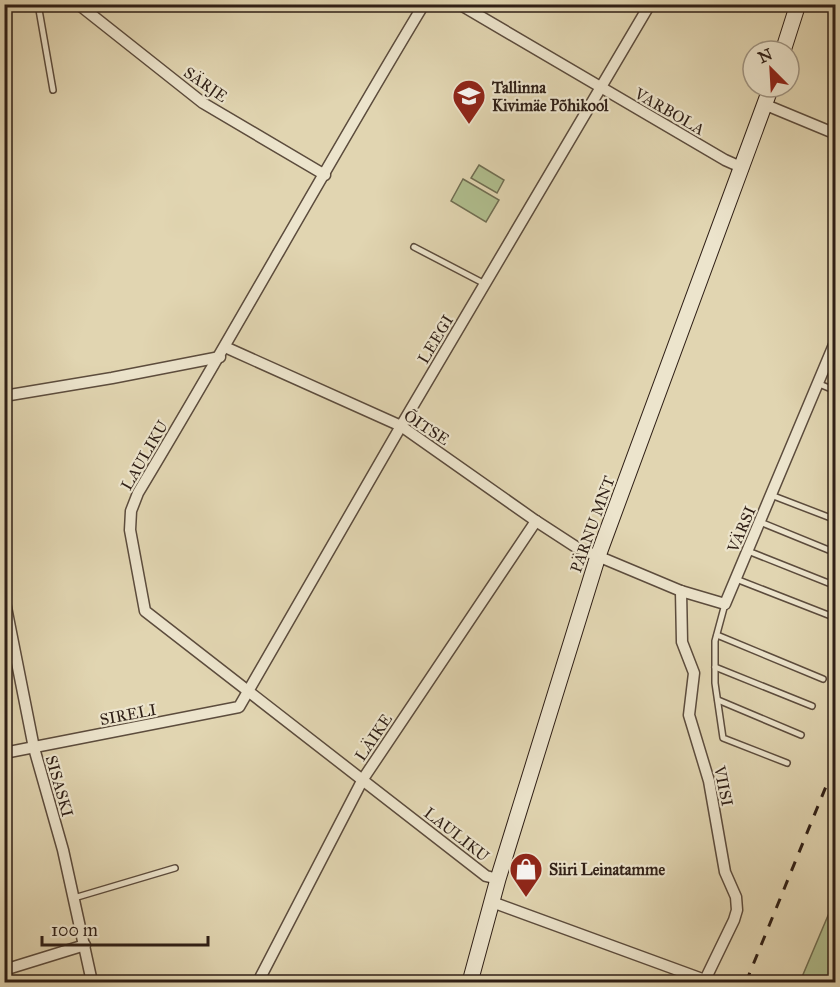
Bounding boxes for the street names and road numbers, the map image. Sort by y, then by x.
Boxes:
street label: SÄRJE [180,62,232,107]
street label: VARBOLA [630,83,708,139]
street label: LEEGI [414,311,457,367]
street label: ÕITSE [400,405,454,449]
street label: LAULIKU [117,417,172,494]
street label: PÄRNU MNT [565,473,619,575]
street label: VÄRSI [722,503,760,556]
street label: SIRELI [98,700,158,729]
street label: LÄIKE [350,710,396,764]
street label: SISASKI [42,753,77,819]
street label: VIISI [710,763,737,808]
street label: LAULIKU [420,803,493,866]

